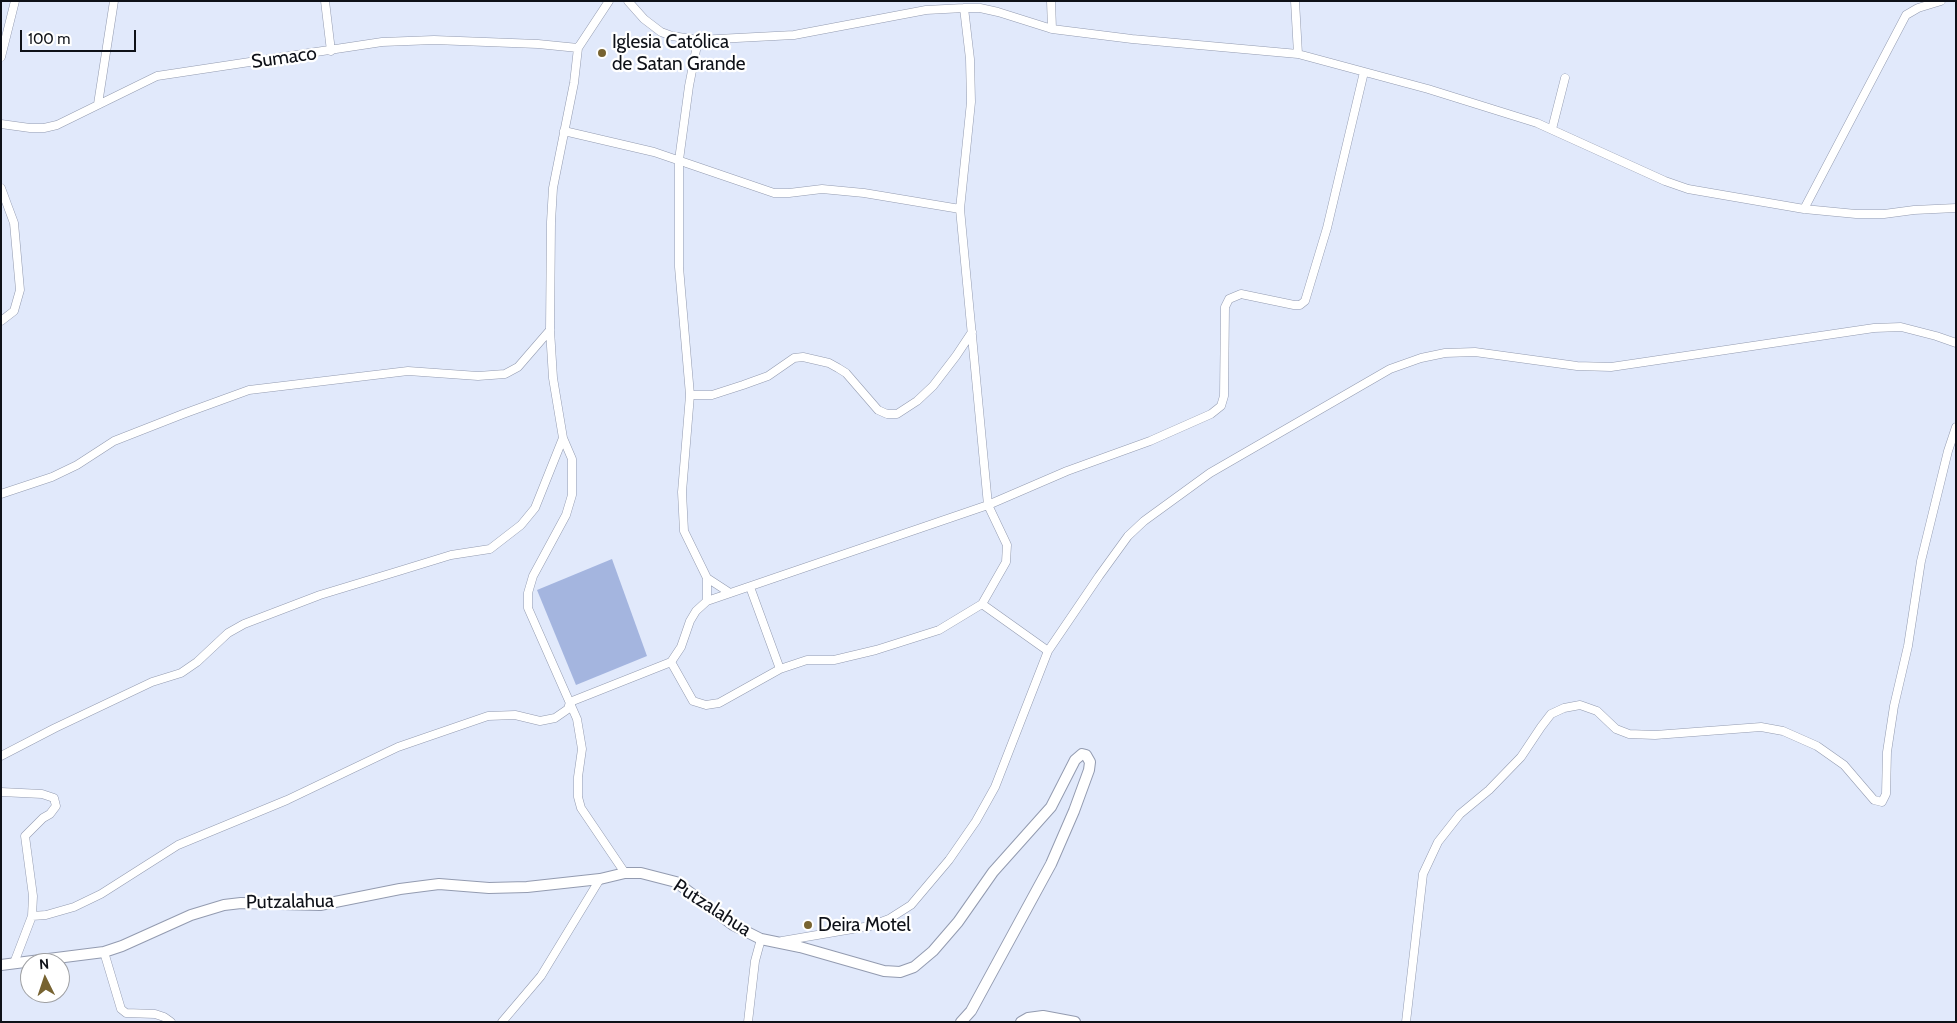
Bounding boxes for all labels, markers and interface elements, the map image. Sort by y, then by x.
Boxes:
scale bar [22,20,139,52]
text: 100 m [28,30,70,48]
place label: Iglesia Católica de Satan Grande [612,31,746,75]
street label: Sumaco [250,42,318,74]
marker: Iglesia Católica de Satan Grande [596,47,608,59]
street label: Putzalahua [669,874,755,942]
street label: Putzalahua [246,890,334,914]
place label: Deira Motel [818,914,911,936]
marker: Deira Motel [802,919,814,931]
north arrow [20,953,70,1003]
text: N [38,955,50,973]

